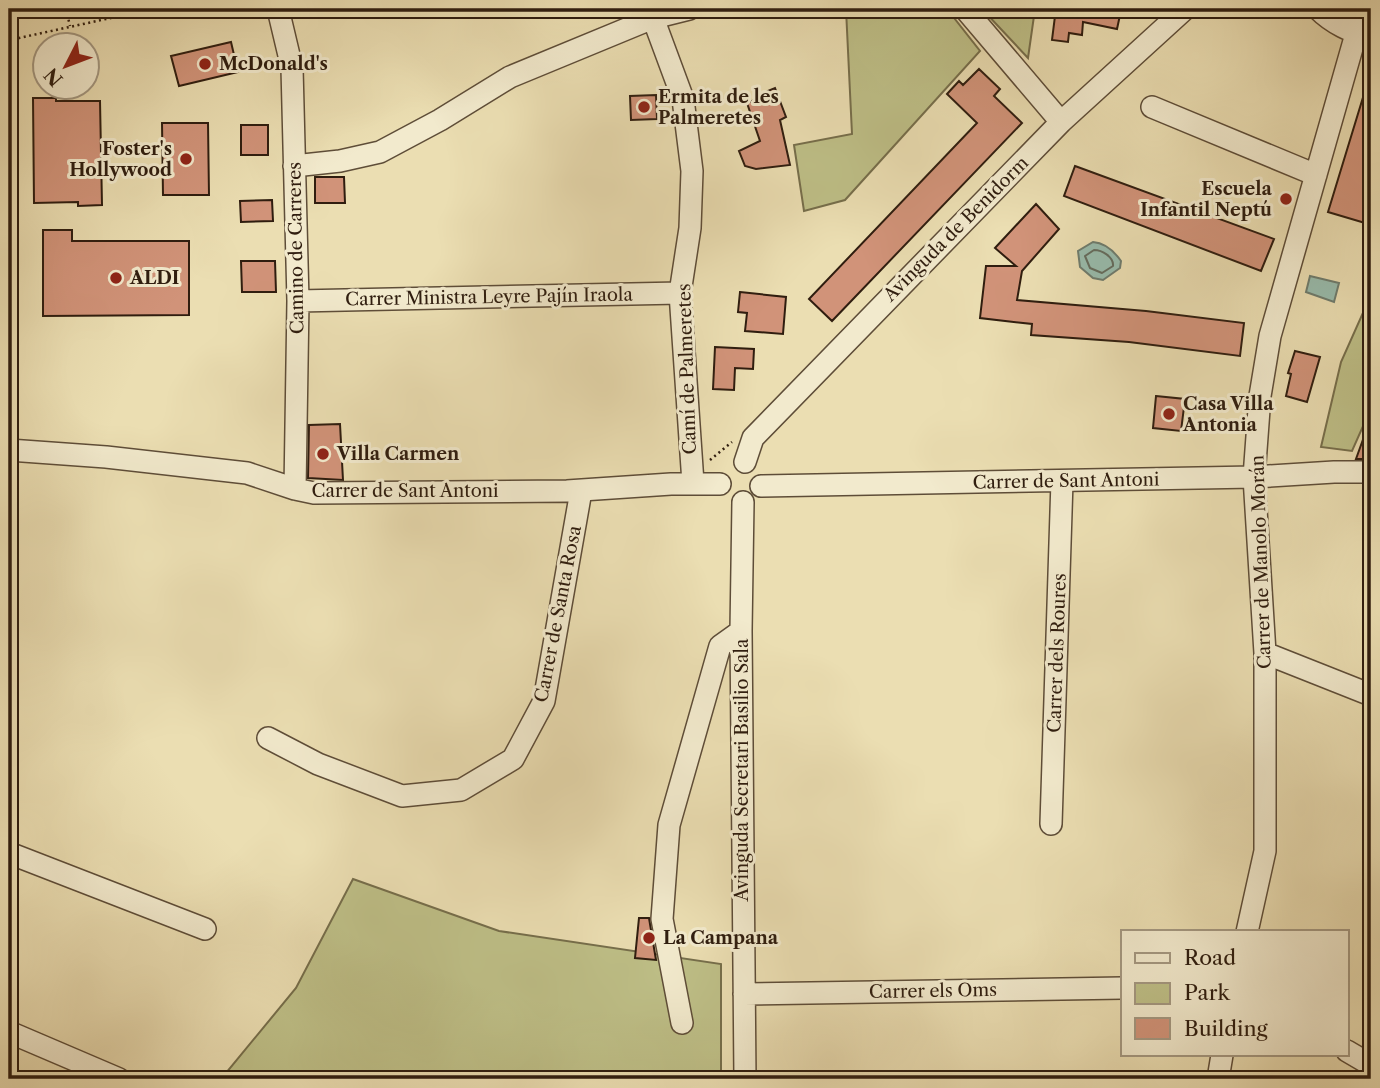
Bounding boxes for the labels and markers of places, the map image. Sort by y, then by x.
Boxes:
place label: McDonald's [219,53,328,75]
marker: McDonald's [197,56,213,72]
place label: Ermita de les Palmeretes [658,86,779,129]
marker: Ermita de les Palmeretes [636,99,652,115]
place label: Foster's Hollywood [69,138,172,181]
marker: Foster's Hollywood [178,151,194,167]
place label: Escuela Infantil Neptú [1140,178,1273,221]
marker: Escuela Infantil Neptú [1278,191,1294,207]
place label: ALDI [129,267,179,289]
marker: ALDI [108,270,124,286]
place label: Casa Villa Antonia [1182,393,1274,436]
marker: Casa Villa Antonia [1161,406,1177,422]
place label: Villa Carmen [336,443,460,465]
marker: Villa Carmen [315,446,331,462]
place label: La Campana [663,927,779,949]
marker: La Campana [641,930,657,946]

